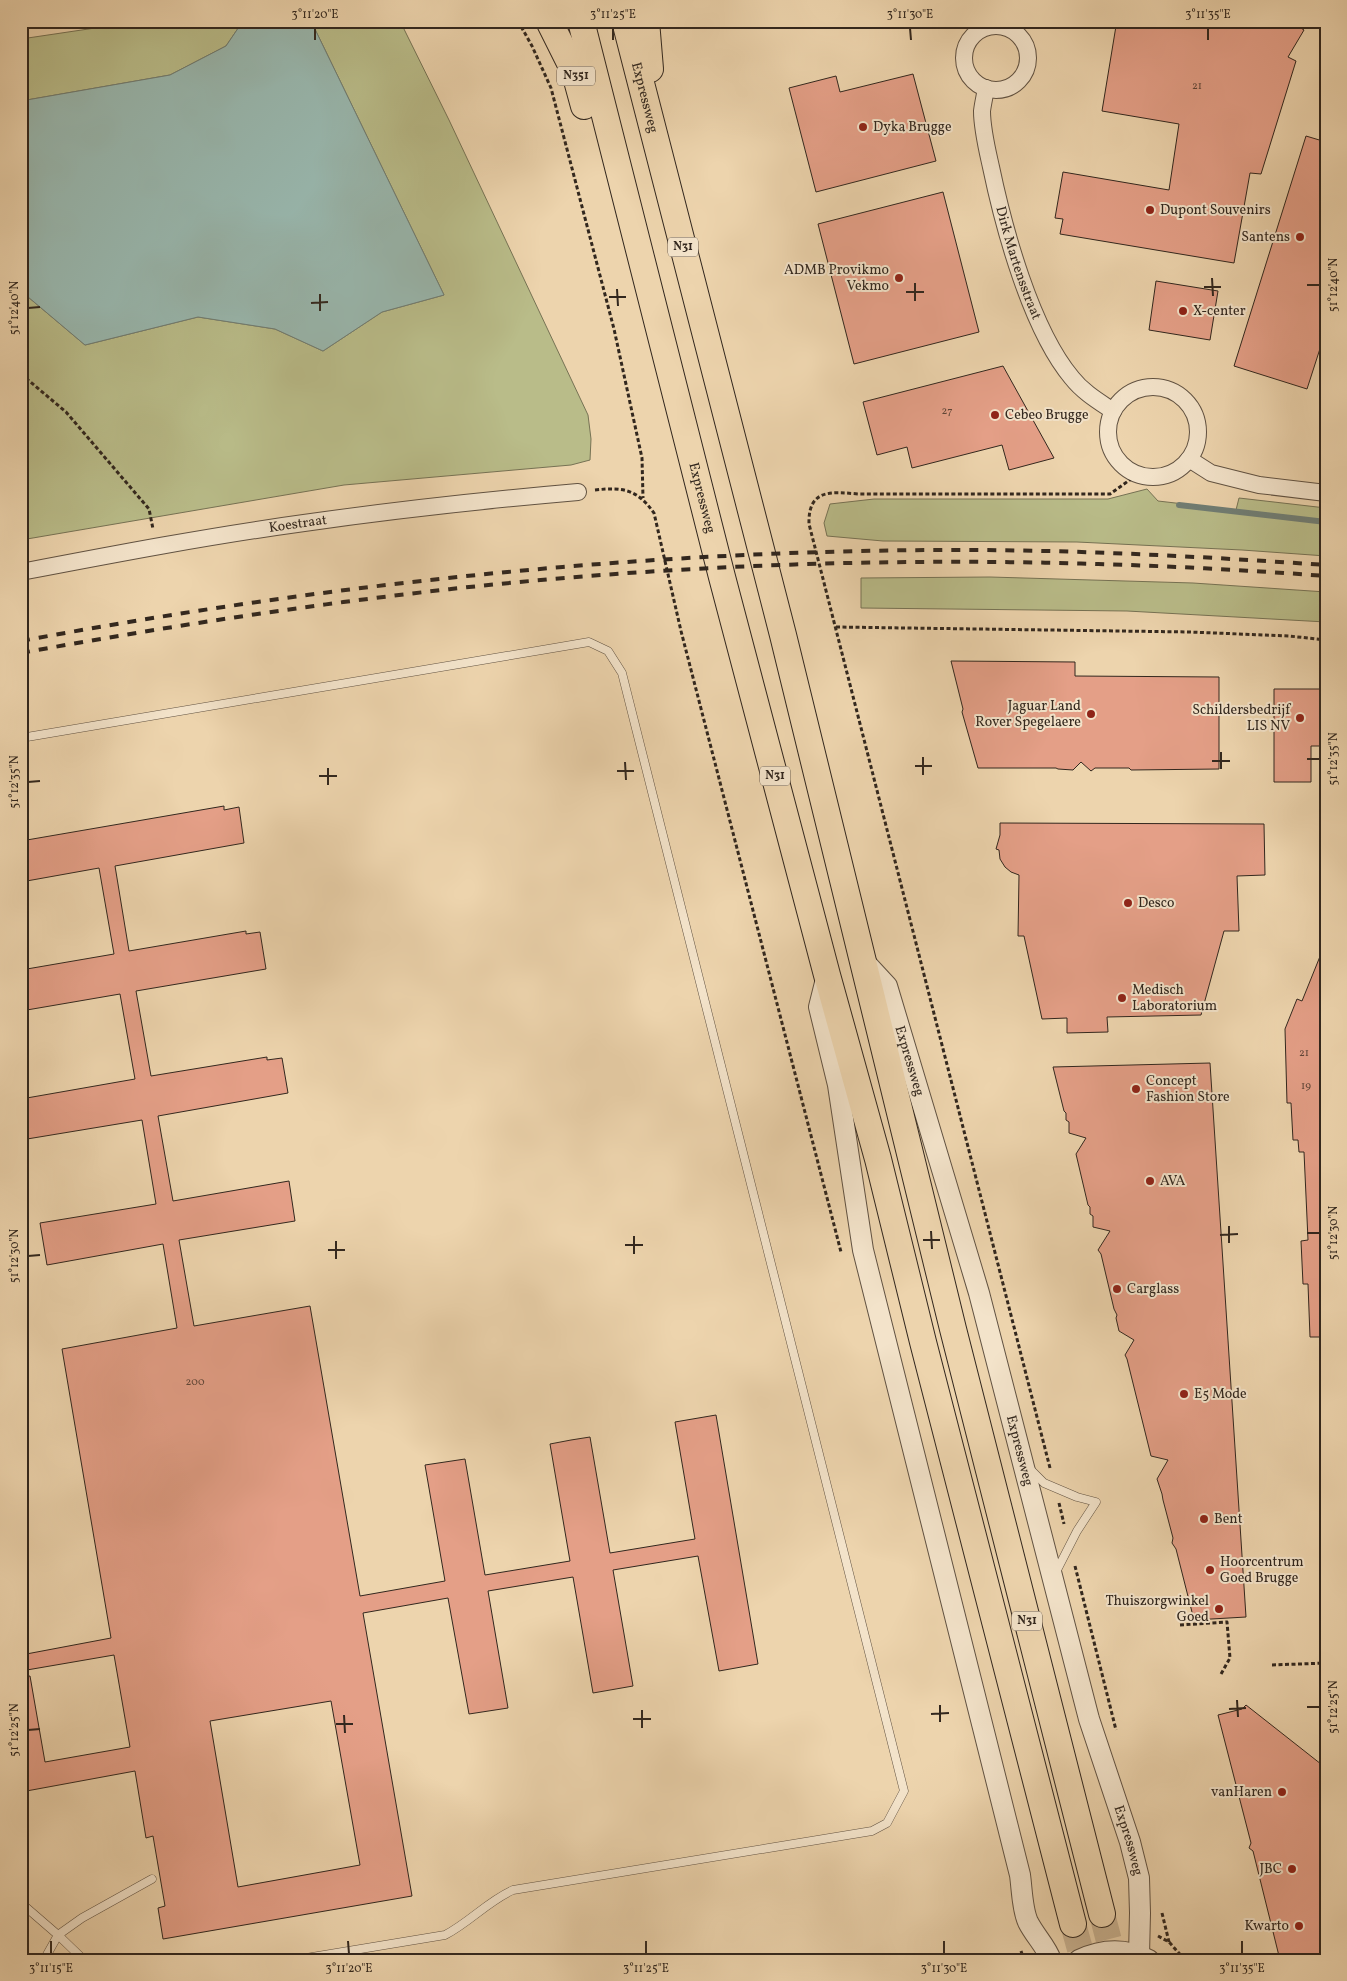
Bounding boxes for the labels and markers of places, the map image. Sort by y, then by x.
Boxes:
place label: Dyka Brugge [873,118,952,137]
marker: Dyka Brugge [857,121,869,133]
place label: Dupont Souvenirs [1160,201,1271,220]
marker: Dupont Souvenirs [1144,204,1156,216]
place label: Santens [1241,228,1290,247]
marker: Santens [1294,231,1306,243]
place label: ADMB Provikmo Vekmo [784,261,889,296]
marker: ADMB Provikmo Vekmo [893,272,905,284]
place label: X-center [1193,302,1246,321]
marker: X-center [1177,305,1189,317]
place label: Cebeo Brugge [1005,406,1089,425]
marker: Cebeo Brugge [989,409,1001,421]
place label: Jaguar Land Rover Spegelaere [975,697,1081,732]
place label: Schildersbedrijf LIS NV [1192,701,1291,736]
marker: Jaguar Land Rover Spegelaere [1085,708,1097,720]
marker: Schildersbedrijf LIS NV [1294,712,1306,724]
place label: Desco [1138,894,1175,913]
marker: Desco [1122,897,1134,909]
place label: Medisch Laboratorium [1132,981,1217,1016]
marker: Medisch Laboratorium [1116,992,1128,1004]
place label: Concept Fashion Store [1146,1072,1230,1107]
marker: Concept Fashion Store [1130,1083,1142,1095]
place label: AVA [1160,1172,1185,1191]
marker: AVA [1144,1175,1156,1187]
place label: Carglass [1127,1280,1179,1299]
marker: Carglass [1111,1283,1123,1295]
place label: E5 Mode [1194,1385,1247,1404]
marker: E5 Mode [1178,1388,1190,1400]
place label: Bent [1214,1510,1243,1529]
marker: Bent [1198,1513,1210,1525]
place label: Hoorcentrum Goed Brugge [1220,1553,1304,1588]
marker: Hoorcentrum Goed Brugge [1204,1564,1216,1576]
place label: Thuiszorgwinkel Goed [1106,1592,1209,1627]
marker: Thuiszorgwinkel Goed [1213,1603,1225,1615]
place label: vanHaren [1211,1783,1272,1802]
marker: vanHaren [1276,1786,1288,1798]
place label: JBC [1260,1860,1282,1879]
marker: JBC [1286,1863,1298,1875]
place label: Kwarto [1245,1917,1289,1936]
marker: Kwarto [1293,1920,1305,1932]

